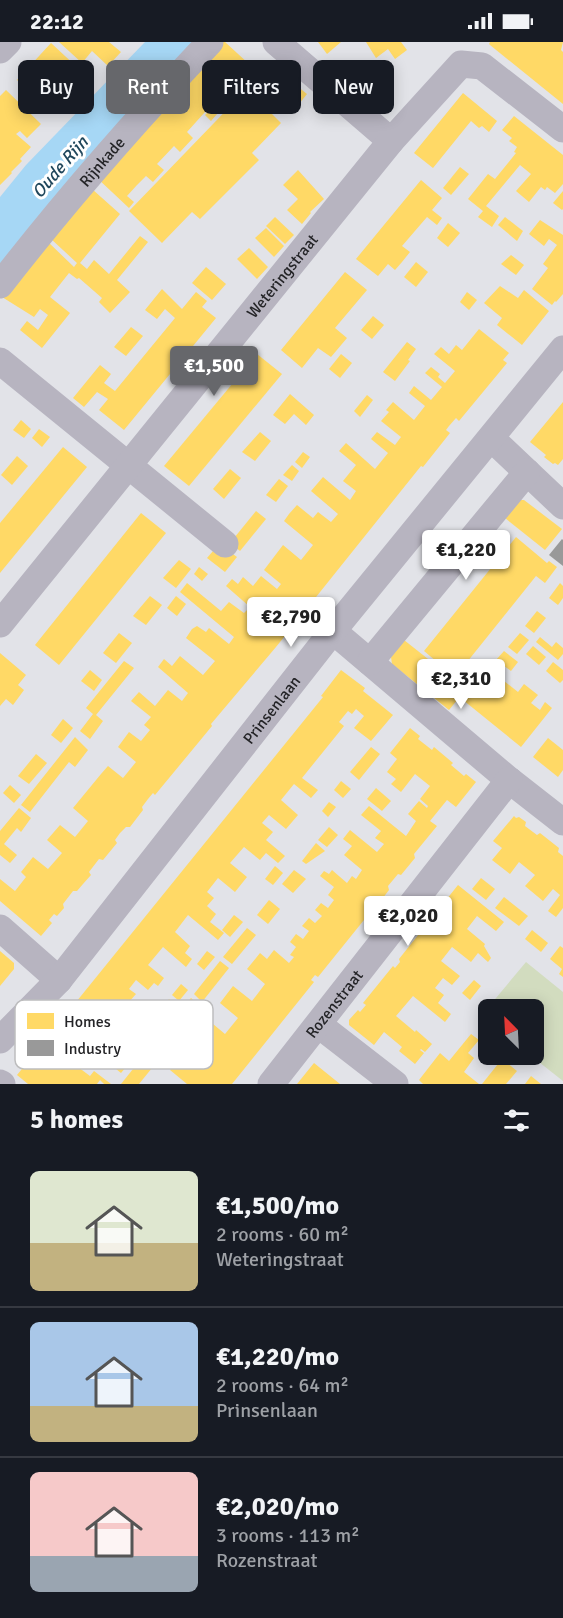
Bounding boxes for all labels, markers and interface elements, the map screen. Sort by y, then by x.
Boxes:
text: 22:12 [30,8,84,35]
chip: Buy [18,60,94,114]
chip: Rent [106,60,190,114]
chip: Filters [202,60,301,114]
chip: New [313,60,394,114]
water label: Oude Rijn [27,131,94,202]
street label: Rijnkade [75,133,129,191]
street label: Weteringstraat [243,230,323,322]
pin: €1,500 [165,346,263,397]
text: €1,500 [184,353,244,378]
pin: €1,220 [417,530,515,581]
text: €1,220 [436,537,496,562]
pin: €2,790 [242,597,340,648]
text: €2,790 [261,604,321,629]
pin: €2,310 [412,659,510,710]
text: €2,310 [431,666,491,691]
street label: Prinsenlaan [239,672,305,748]
pin: €2,020 [359,896,457,947]
text: €2,020 [378,903,438,928]
street label: Rozenstraat [302,966,368,1042]
north arrow [478,999,544,1065]
map controls [478,999,544,1065]
legend [15,1000,213,1069]
text: Homes [64,1012,111,1032]
text: Industry [64,1039,122,1059]
text: 5 homes [30,1104,123,1136]
icon: filters [500,1104,533,1137]
text: €1,500/mo [216,1190,339,1222]
icon: home [78,1195,150,1267]
text: 2 rooms · 60 m² [216,1222,349,1247]
text: Weteringstraat [216,1247,344,1272]
text: €1,220/mo [216,1341,339,1373]
icon: home [78,1346,150,1418]
text: 2 rooms · 64 m² [216,1373,349,1398]
text: Prinsenlaan [216,1398,318,1423]
text: €2,020/mo [216,1491,339,1523]
icon: home [78,1496,150,1568]
text: 3 rooms · 113 m² [216,1523,360,1548]
text: Rozenstraat [216,1548,317,1573]

